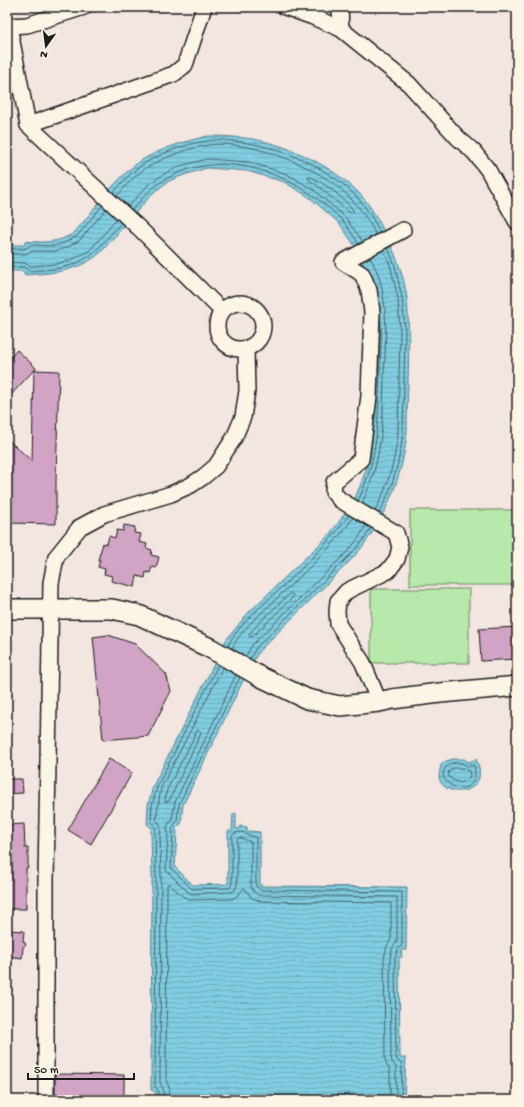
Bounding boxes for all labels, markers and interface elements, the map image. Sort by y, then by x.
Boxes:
north arrow [26,26,66,66]
text: N [39,47,49,60]
scale bar [28,1055,134,1081]
text: 50 m [34,1064,59,1078]

